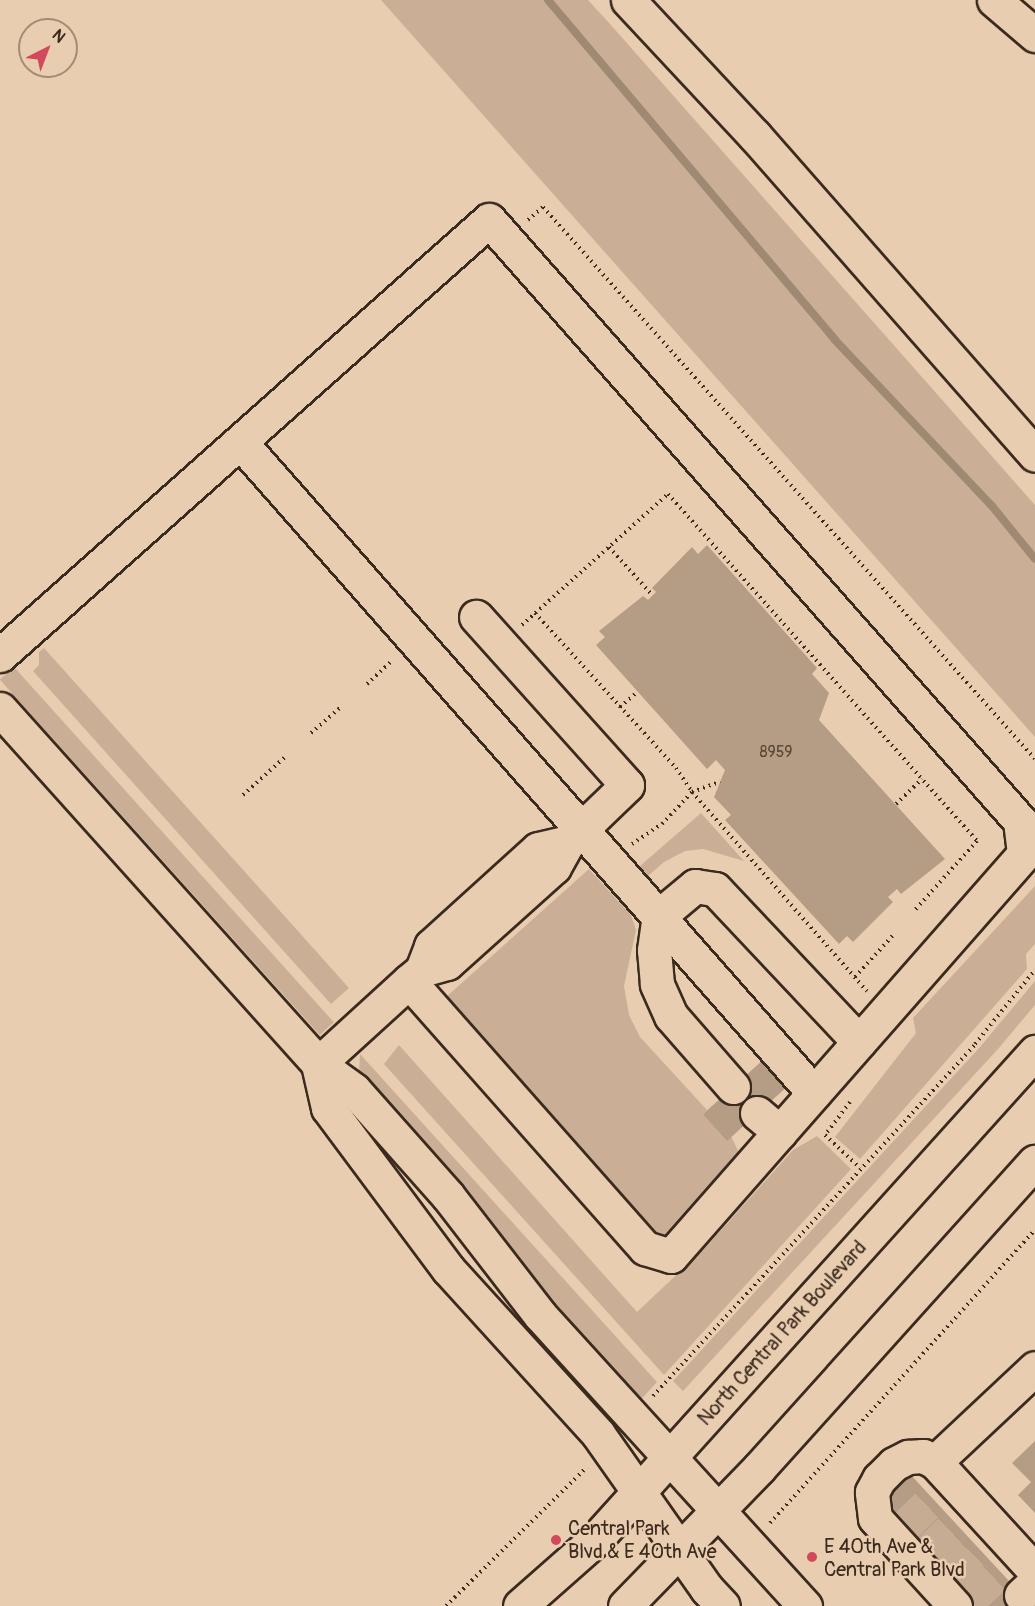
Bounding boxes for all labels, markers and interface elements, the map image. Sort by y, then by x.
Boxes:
north arrow [18,18,78,78]
text: N [48,25,69,47]
house number: 8959 [759,742,793,762]
street label: North Central Park Boulevard [693,1236,871,1430]
place label: Central Park Blvd & E 40th Ave [568,1517,716,1564]
marker: Central Park Blvd & E 40th Ave [549,1533,563,1547]
place label: E 40th Ave & Central Park Blvd [824,1534,965,1581]
marker: E 40th Ave & Central Park Blvd [805,1550,819,1564]

